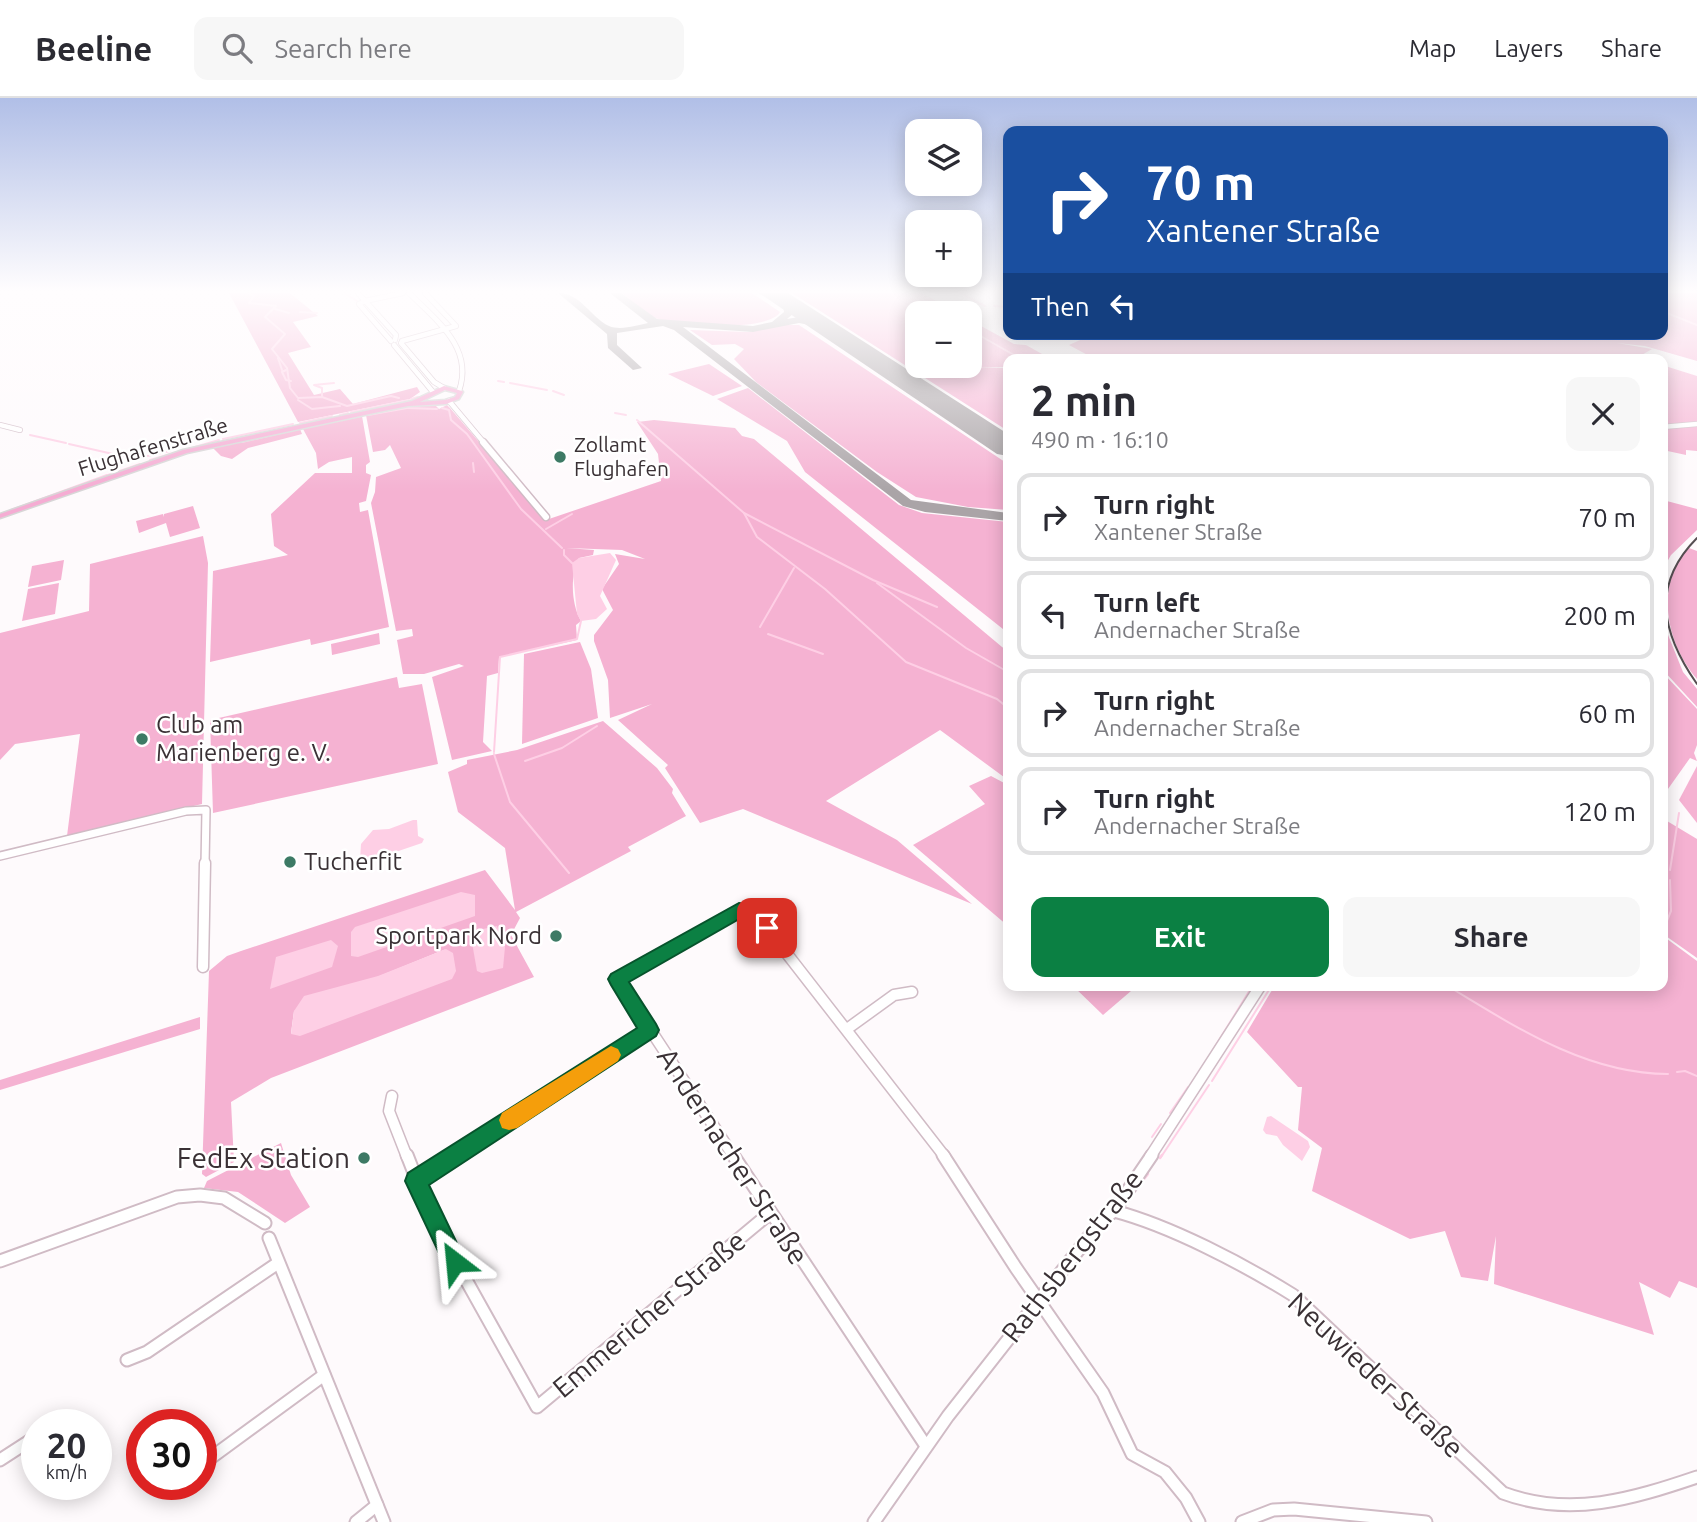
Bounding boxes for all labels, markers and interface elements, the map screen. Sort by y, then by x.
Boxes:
search box [194,17,684,80]
icon: search [218,29,256,67]
text: Beeline [35,30,152,67]
text: Search here [274,34,412,63]
text: Map [1409,35,1456,62]
text: Layers [1494,35,1563,62]
text: Share [1601,35,1662,62]
map controls [905,119,982,378]
button: layers [905,119,982,196]
icon: right [1031,154,1122,245]
text: 70 m [1146,154,1255,209]
button: + [905,210,982,287]
text: Xantener Straße [1146,212,1381,248]
icon: left [1104,287,1142,325]
text: Then [1031,292,1090,321]
button: − [905,301,982,378]
text: 2 min [1031,377,1137,424]
button: close [1566,377,1640,451]
street label: Flughafenstraße [75,412,230,480]
text: 490 m · 16:10 [1031,427,1169,452]
place label: Zollamt Flughafen [574,432,669,480]
marker: Zollamt Flughafen [552,449,568,465]
text: Turn right [1094,490,1215,519]
icon: right [1035,498,1073,536]
text: 70 m [1578,503,1636,532]
text: Xantener Straße [1094,519,1263,544]
text: Turn left [1094,588,1200,617]
icon: left [1035,596,1073,634]
text: 200 m [1564,601,1636,630]
text: Andernacher Straße [1094,617,1301,642]
text: Turn right [1094,686,1215,715]
icon: right [1035,694,1073,732]
text: 60 m [1578,699,1636,728]
place label: Club am Marienberg e. V. [156,711,331,766]
text: Andernacher Straße [1094,715,1301,740]
marker: Club am Marienberg e. V. [134,731,150,747]
text: Turn right [1094,784,1215,813]
icon: right [1035,792,1073,830]
text: 120 m [1564,797,1636,826]
text: Andernacher Straße [1094,813,1301,838]
place label: Tucherfit [304,848,403,875]
marker: Tucherfit [282,854,298,870]
button: Exit [1031,897,1329,977]
button: Share [1343,897,1640,977]
pin [737,898,797,958]
icon: arrive [748,909,786,947]
place label: Sportpark Nord [375,922,542,949]
marker: Sportpark Nord [548,928,564,944]
street label: Andernacher Straße [652,1042,815,1270]
place label: FedEx Station [177,1142,350,1173]
marker: FedEx Station [356,1150,372,1166]
street label: Rathsbergstraße [995,1163,1148,1348]
street label: Emmericher Straße [546,1224,751,1403]
position arrow [418,1225,492,1299]
street label: Neuwieder Straße [1283,1286,1470,1463]
speed limit sign: 30 [126,1409,217,1500]
text: 20 [47,1425,86,1465]
text: km/h [46,1462,87,1482]

